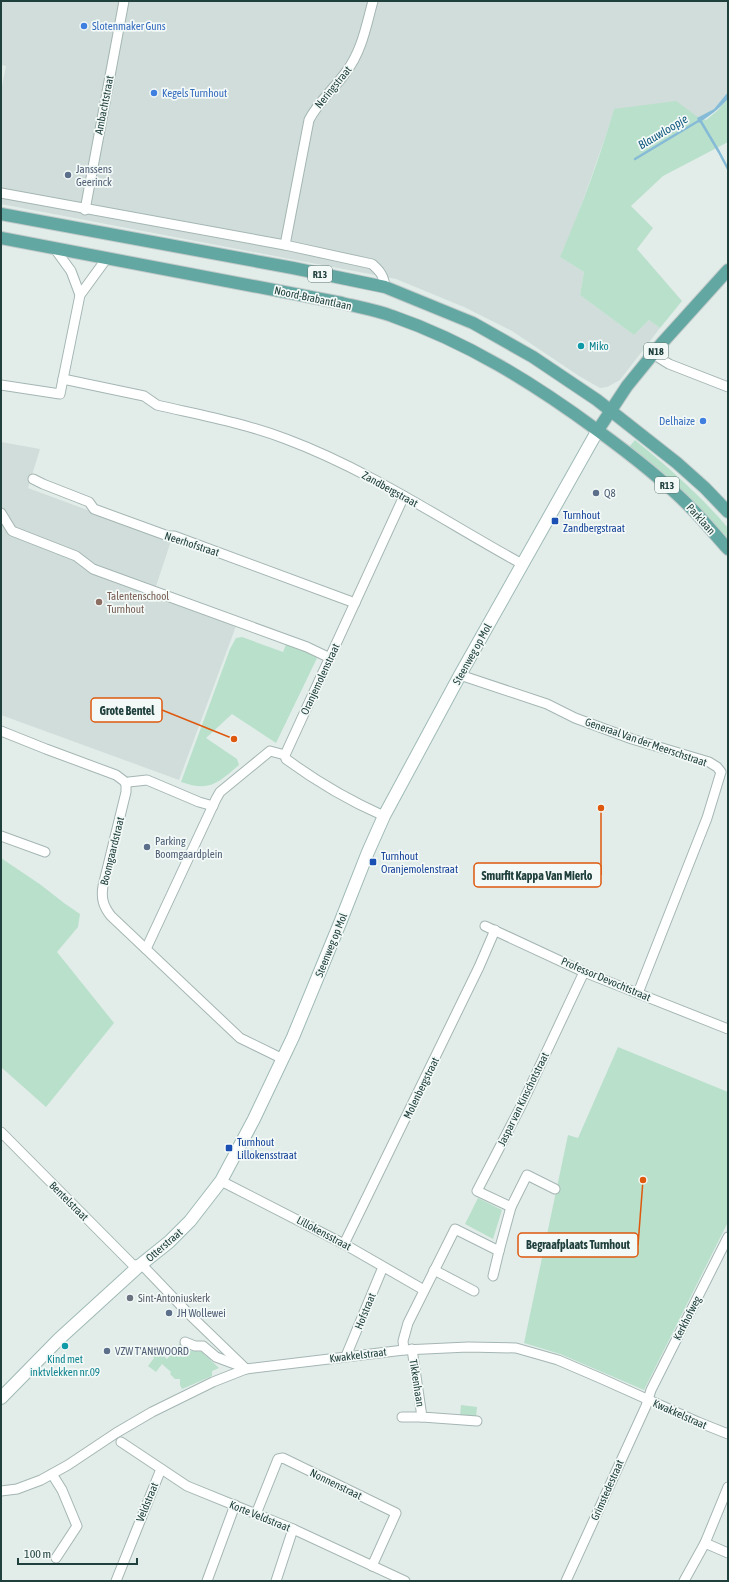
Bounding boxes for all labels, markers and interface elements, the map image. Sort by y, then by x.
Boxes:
place label: Slotenmaker Guns [92,20,166,32]
marker: Slotenmaker Guns [79,21,89,31]
street label: Neringstraat [312,63,354,111]
street label: Ambachtstraat [92,75,116,135]
place label: Kegels Turnhout [162,87,227,99]
marker: Kegels Turnhout [149,88,159,98]
water label: Blauwloopje [636,111,691,152]
place label: Janssens Geerinck [76,163,112,188]
marker: Janssens Geerinck [63,170,73,180]
road number: R13 [308,266,332,282]
street label: Noord-Brabantlaan [273,284,353,312]
place label: Miko [589,340,609,352]
marker: Miko [576,341,586,351]
road number: N18 [644,343,668,359]
place label: Delhaize [659,415,695,427]
marker: Delhaize [698,416,708,426]
street label: Zandbergstraat [360,469,420,509]
road number: R13 [655,477,679,493]
place label: Q8 [604,487,616,499]
marker: Q8 [591,488,601,498]
street label: Parklaan [684,501,718,537]
place label: Turnhout Zandbergstraat [563,509,625,534]
marker: Turnhout Zandbergstraat [550,516,560,526]
street label: Neerhofstraat [163,530,221,558]
place label: Talentenschool Turnhout [107,590,169,615]
marker: Talentenschool Turnhout [94,597,104,607]
street label: Steenweg op Mol [450,621,494,687]
street label: Oranjemolenstraat [298,642,342,716]
callout: Grote Bentel [91,698,162,722]
text: Grote Bentel [100,704,155,718]
street label: Generaal Van der Meerschstraat [583,715,709,769]
street label: Boomgaardstraat [98,816,126,886]
place label: Parking Boomgaardplein [155,835,223,860]
marker: Parking Boomgaardplein [142,842,152,852]
place label: Turnhout Oranjemolenstraat [381,850,458,875]
marker: Turnhout Oranjemolenstraat [368,857,378,867]
callout: Smurfit Kappa Van Mierlo [474,863,601,887]
text: Smurfit Kappa Van Mierlo [482,869,593,883]
street label: Steenweg op Mol [313,911,349,979]
street label: Professor Devochtstraat [559,955,653,1003]
street label: Jaspar van Kinschotstraat [495,1050,551,1148]
street label: Molenbergstraat [401,1055,441,1121]
place label: Turnhout Lillokensstraat [237,1136,297,1161]
marker: Turnhout Lillokensstraat [224,1143,234,1153]
street label: Bentelstraat [47,1179,91,1223]
street label: Lillokensstraat [295,1214,353,1252]
street label: Otterstraat [143,1226,185,1264]
callout: Begraafplaats Turnhout [518,1233,638,1257]
text: Begraafplaats Turnhout [526,1238,631,1252]
street label: Hofstraat [352,1291,378,1331]
place label: Sint-Antoniuskerk [138,1292,210,1304]
marker: Sint-Antoniuskerk [125,1293,135,1303]
street label: Kerkhofweg [671,1294,703,1342]
place label: JH Wollewei [177,1307,226,1319]
marker: JH Wollewei [164,1308,174,1318]
marker: Kind met inktvlekken nr.09 [60,1341,70,1351]
place label: VZW T'ANtWOORD [115,1345,189,1357]
marker: VZW T'ANtWOORD [102,1346,112,1356]
street label: Kwakkelstraat [329,1346,387,1364]
place label: Kind met inktvlekken nr.09 [30,1353,100,1378]
street label: Tikkenhaan [407,1358,427,1408]
street label: Kwakkelstraat [651,1397,709,1431]
street label: Grimstedestraat [588,1458,626,1522]
street label: Nonnenstraat [308,1466,364,1502]
street label: Veldstraat [134,1480,160,1524]
street label: Korte Veldstraat [228,1498,292,1534]
scale bar [18,1540,137,1566]
text: 100 m [24,1547,51,1561]

